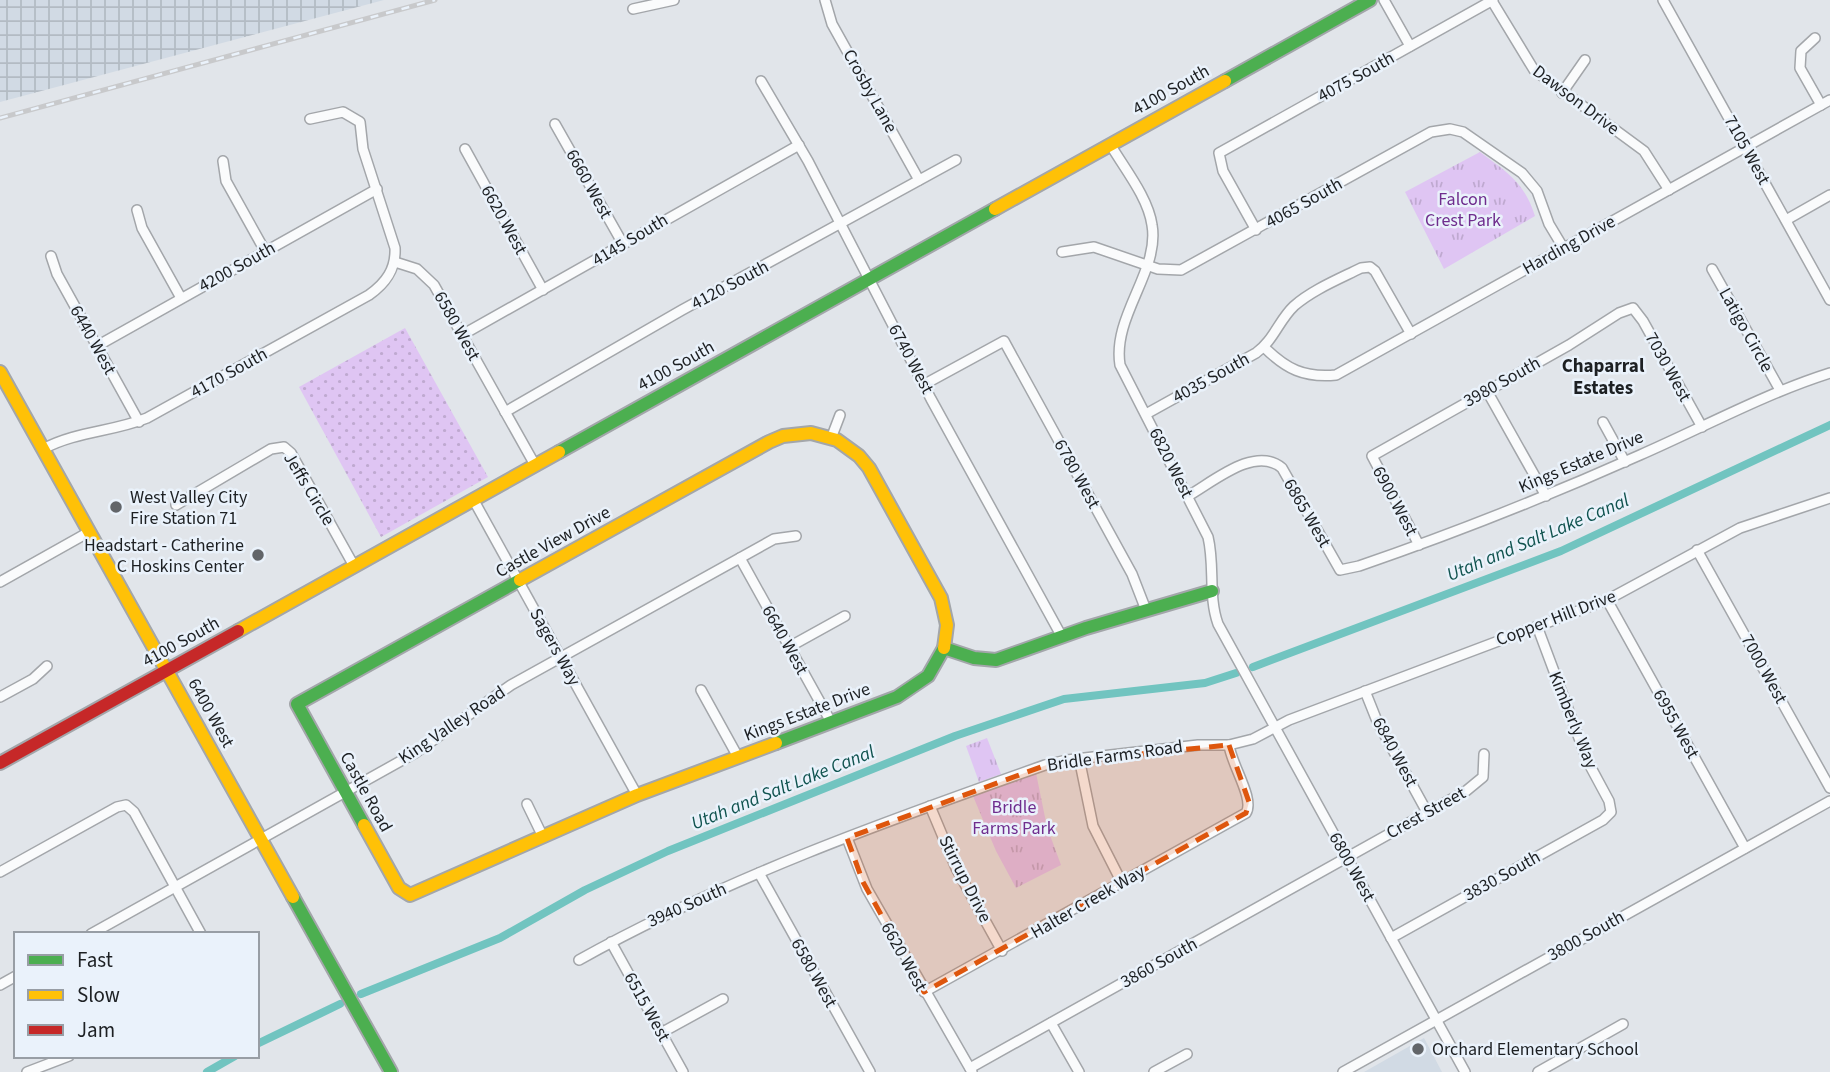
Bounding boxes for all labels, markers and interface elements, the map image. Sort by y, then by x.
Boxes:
street label: Crosby Lane [837,45,903,137]
street label: 4075 South [1313,46,1399,108]
street label: 4100 South [1128,59,1214,121]
street label: Dawson Drive [1527,59,1625,141]
street label: 7105 West [1718,111,1776,189]
street label: 6660 West [560,145,618,223]
street label: 4065 South [1261,172,1347,234]
street label: 6620 West [475,181,533,259]
park label: Falcon Crest Park [1425,187,1501,233]
street label: 4145 South [587,208,673,272]
street label: Harding Drive [1518,209,1620,281]
street label: 4200 South [194,236,280,298]
street label: 4120 South [687,254,773,316]
street label: Latigo Circle [1713,283,1779,377]
street label: 6580 West [428,287,486,365]
street label: 6440 West [64,301,122,379]
street label: 6740 West [882,320,940,398]
street label: 7030 West [1639,328,1697,406]
street label: 4100 South [633,335,719,397]
street label: 4170 South [186,342,272,404]
street label: 4035 South [1168,347,1254,409]
street label: 3980 South [1459,351,1545,413]
district label: Chaparral Estates [1562,353,1645,402]
street label: 6820 West [1143,424,1199,502]
street label: Kings Estate Drive [1515,424,1647,500]
street label: 6780 West [1048,435,1106,513]
street label: Jeffs Circle [277,448,341,530]
street label: 6900 West [1366,462,1424,540]
street label: 6865 West [1277,474,1337,552]
place label: West Valley City Fire Station 71 [130,485,248,531]
water label: Utah and Salt Lake Canal [1443,487,1634,589]
marker: West Valley City Fire Station 71 [108,499,124,515]
street label: Castle View Drive [491,500,615,584]
place label: Headstart - Catherine C Hoskins Center [84,533,245,579]
marker: Headstart - Catherine C Hoskins Center [250,547,266,563]
street label: Copper Hill Drive [1492,584,1620,652]
street label: 6640 West [756,601,814,679]
street label: Sagers Way [523,604,587,691]
street label: 4100 South [138,611,224,673]
street label: 7000 West [1735,630,1793,708]
street label: Kimberly Way [1542,668,1604,773]
street label: 6400 West [182,674,240,752]
street label: Kings Estate Drive [740,676,874,748]
street label: King Valley Road [394,680,510,770]
street label: 6955 West [1647,685,1705,763]
street label: 6840 West [1366,713,1424,791]
street label: Bridle Farms Road [1046,734,1184,778]
water label: Utah and Salt Lake Canal [687,739,879,837]
street label: Castle Road [334,747,398,837]
street label: Crest Street [1382,781,1470,845]
park label: Bridle Farms Park [972,795,1056,841]
street label: 6800 West [1323,828,1381,906]
street label: Stirrup Drive [932,831,998,927]
street label: 3830 South [1459,845,1545,907]
street label: Halter Creek Way [1026,859,1150,945]
street label: 3940 South [643,876,731,934]
street label: 3800 South [1543,905,1629,967]
street label: 6620 West [875,918,933,996]
legend [14,932,259,1058]
street label: 3860 South [1116,932,1202,994]
street label: 6580 West [785,934,843,1012]
text: Fast [77,945,113,975]
street label: 6515 West [618,968,676,1046]
text: Slow [77,980,120,1010]
text: Jam [77,1015,115,1045]
place label: Orchard Elementary School [1432,1037,1639,1062]
marker: Orchard Elementary School [1410,1041,1426,1057]

